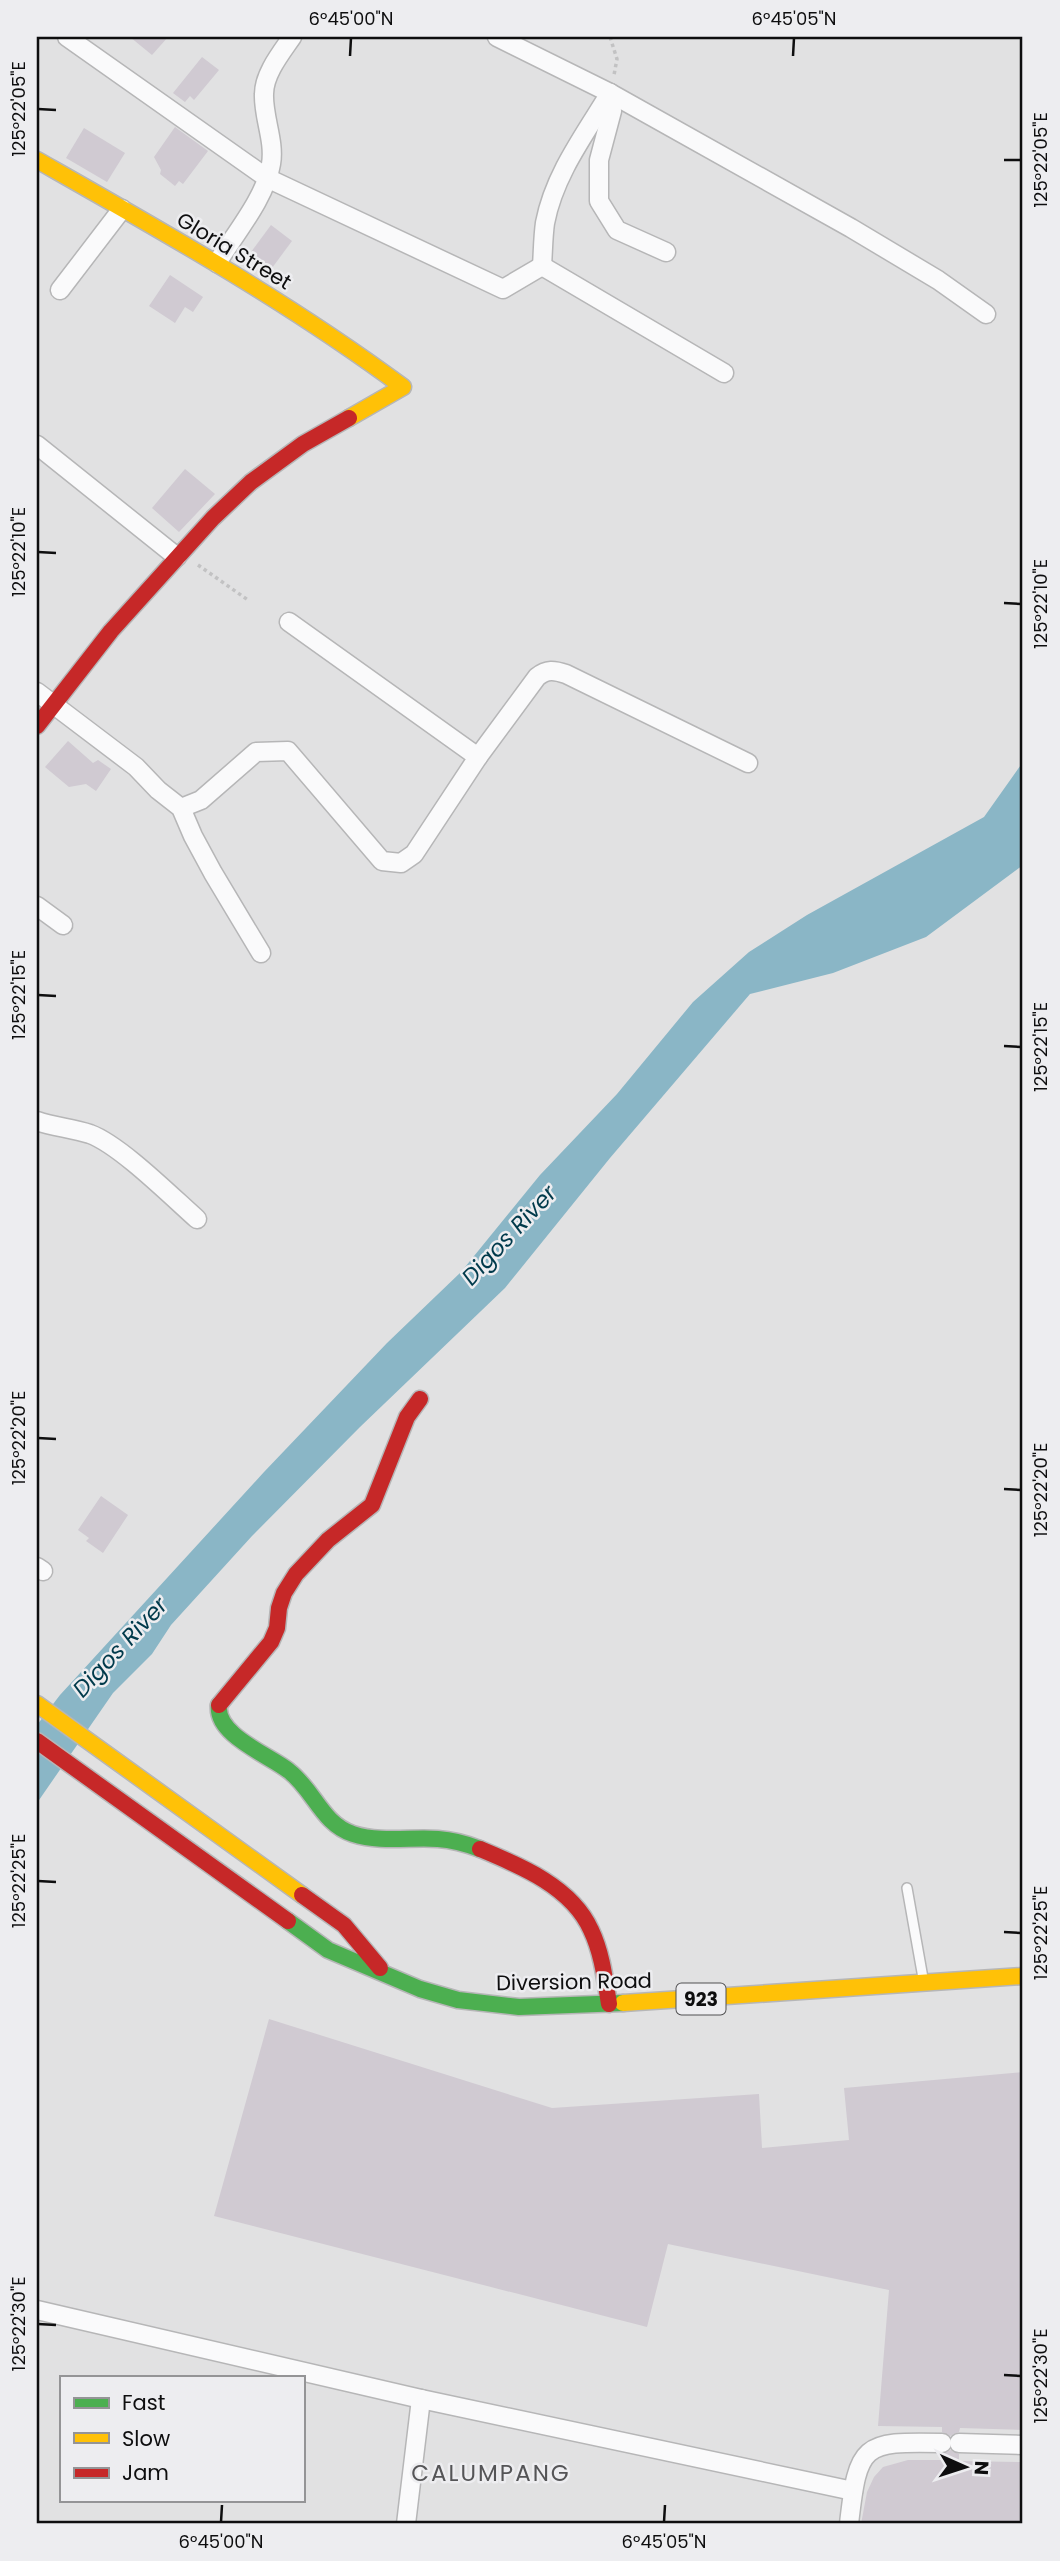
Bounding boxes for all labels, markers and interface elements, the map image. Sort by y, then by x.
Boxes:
text: 6°45'00"N [309,6,393,31]
text: 6°45'05"N [752,6,836,31]
text: 125°22'05"E [6,61,31,157]
text: 125°22'05"E [1028,112,1053,208]
street label: Gloria Street [171,205,297,296]
text: 125°22'10"E [6,507,31,597]
text: 125°22'10"E [1028,559,1053,649]
text: 125°22'15"E [6,950,31,1040]
text: 125°22'15"E [1028,1002,1053,1092]
water label: Digos River [454,1177,565,1292]
text: 125°22'20"E [6,1391,31,1485]
text: 125°22'20"E [1028,1443,1053,1537]
water label: Digos River [65,1589,176,1704]
text: 125°22'25"E [6,1834,31,1928]
text: 125°22'25"E [1028,1886,1053,1980]
street label: Diversion Road [496,1966,652,1997]
road number: 923 [676,1983,726,2014]
text: 125°22'30"E [6,2277,31,2371]
text: 125°22'30"E [1028,2329,1053,2423]
legend [60,2376,304,2502]
text: Fast [122,2388,165,2417]
text: Slow [122,2424,170,2453]
north arrow [930,2432,1000,2502]
district label: CALUMPANG [411,2457,571,2489]
text: Jam [122,2458,169,2487]
text: N [968,2460,995,2476]
text: 6°45'00"N [179,2529,263,2554]
text: 6°45'05"N [622,2529,706,2554]

